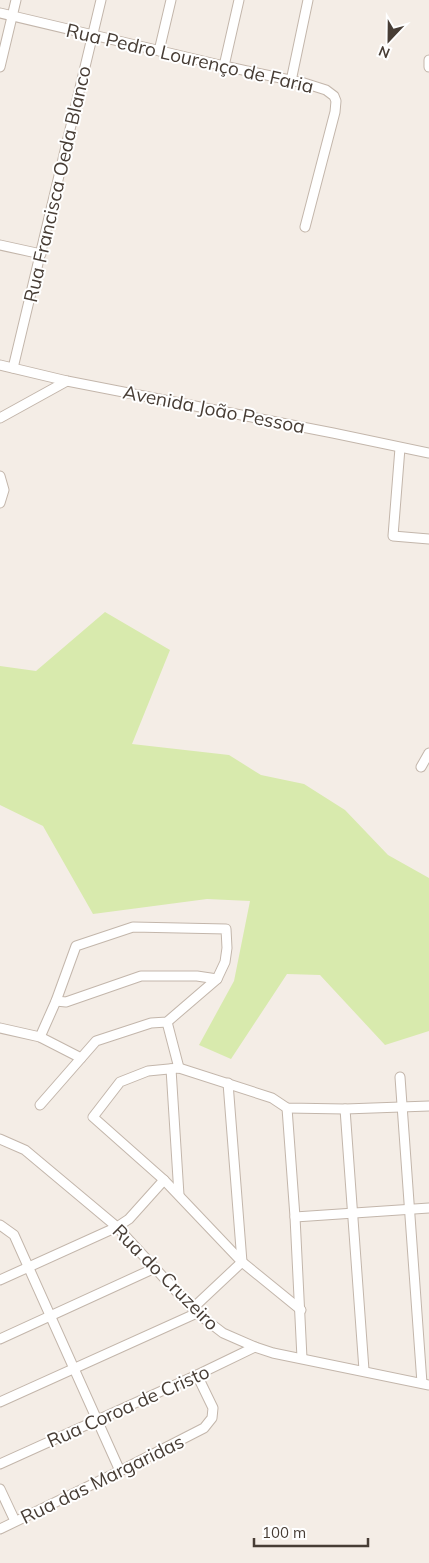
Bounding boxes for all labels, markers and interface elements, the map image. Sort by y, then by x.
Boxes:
north arrow [364,15,414,65]
street label: Rua Pedro Lourenço de Faria [64,18,316,98]
text: N [376,42,392,62]
street label: Rua Francisca Oeda Blanco [18,63,96,305]
street label: Avenida João Pessoa [121,380,307,438]
street label: Rua do Cruzeiro [108,1219,224,1335]
street label: Rua Coroa de Cristo [43,1359,213,1453]
street label: Rua das Margaridas [16,1429,188,1529]
scale bar [254,1516,368,1548]
text: 100 m [262,1523,306,1542]

